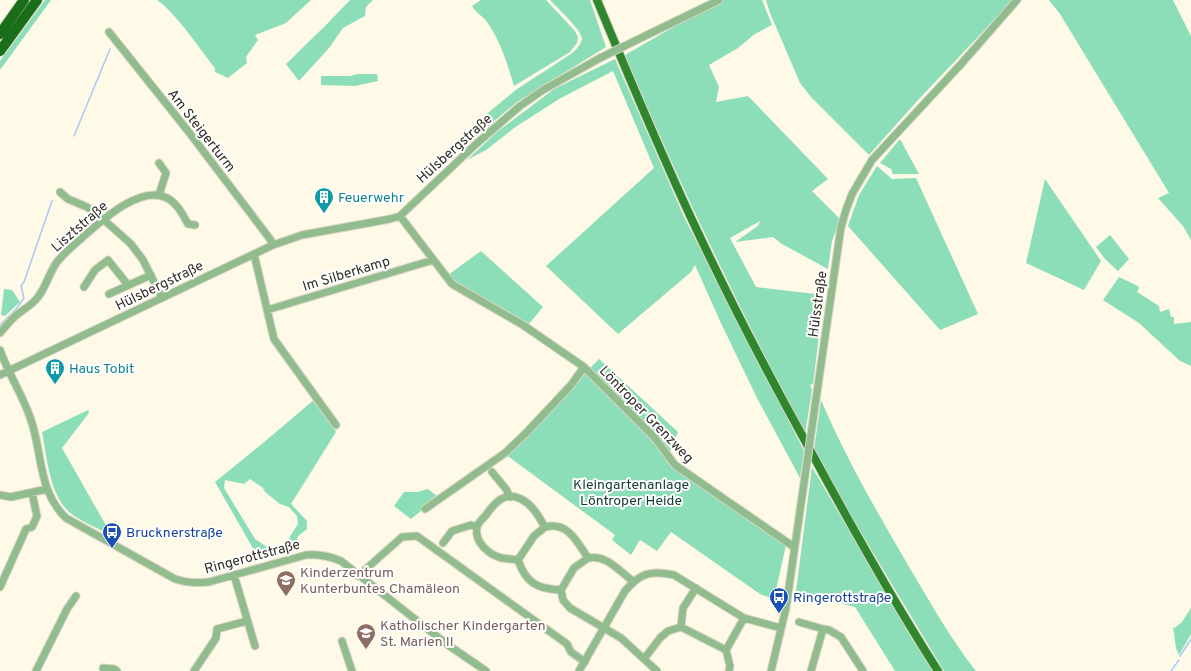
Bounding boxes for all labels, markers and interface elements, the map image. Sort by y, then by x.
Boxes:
street label: Am Steigerturm [163,86,238,176]
street label: Hülsbergstraße [414,111,496,187]
building icon: Feuerwehr [313,186,335,214]
place label: Feuerwehr [338,190,405,207]
street label: Lisztstraße [48,198,112,256]
street label: Im Silberkamp [301,253,392,296]
street label: Hülsbergstraße [113,258,206,315]
street label: Hülsstraße [805,270,832,339]
building icon: Haus Tobit [44,357,66,385]
place label: Haus Tobit [69,361,134,378]
street label: Löntroper Grenzweg [595,363,697,467]
park label: Kleingartenanlage Löntroper Heide [573,477,689,510]
bus stop icon: Brucknerstraße [101,521,123,549]
place label: Brucknerstraße [126,525,223,542]
street label: Ringerottstraße [203,537,302,578]
place label: Kinderzentrum Kunterbuntes Chamäleon [300,565,460,598]
school or university icon: Kinderzentrum Kunterbuntes Chamäleon [275,569,297,597]
bus stop icon: Ringerottstraße [768,586,790,614]
place label: Ringerottstraße [793,590,891,607]
place label: Katholischer Kindergarten St. Marien II [380,618,546,651]
school or university icon: Katholischer Kindergarten St. Marien II [355,622,377,650]

